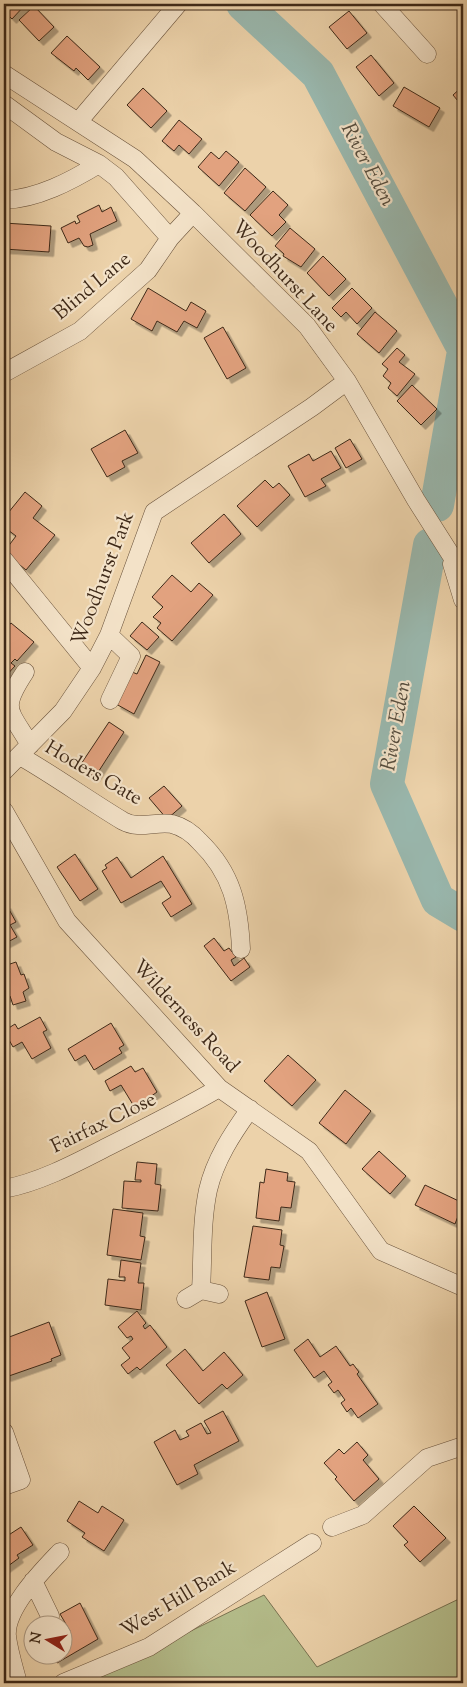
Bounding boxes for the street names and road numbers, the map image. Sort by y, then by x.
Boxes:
street label: Woodhurst Lane [224,214,344,340]
street label: Blind Lane [48,246,138,328]
street label: Woodhurst Park [65,508,143,650]
street label: Hoders Gate [39,734,147,814]
street label: Wilderness Road [125,954,245,1080]
street label: Fairfax Close [46,1086,162,1162]
street label: West Hill Bank [116,1554,242,1646]

